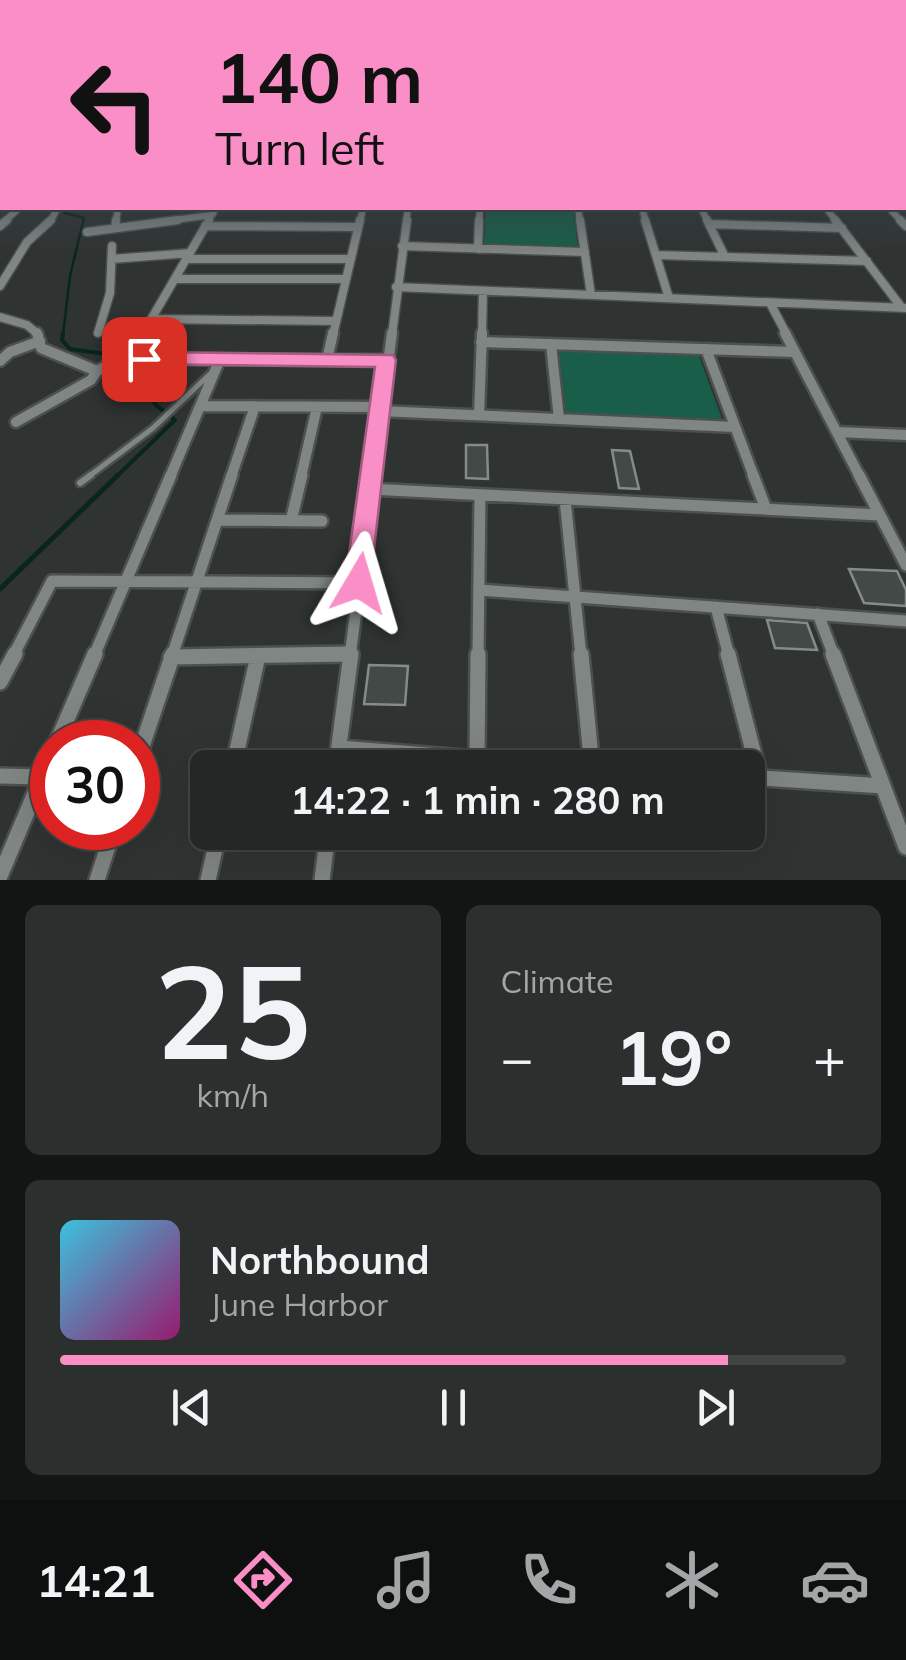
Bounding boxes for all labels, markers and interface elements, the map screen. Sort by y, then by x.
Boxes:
text: 140 m [215,33,423,121]
icon: left [50,40,180,170]
text: Turn left [215,120,384,176]
pin [102,317,187,402]
icon: arrive [117,332,172,387]
position arrow [307,531,411,635]
speed limit sign: 30 [30,720,160,850]
text: 14:22 · 1 min · 280 m [290,776,665,824]
text: 25 [155,928,311,1092]
text: Climate [501,961,613,1001]
text: 19° [614,1010,732,1104]
text: − [501,1023,534,1092]
text: + [813,1023,846,1092]
text: km/h [197,1075,269,1115]
text: Northbound [210,1236,430,1284]
text: June Harbor [210,1284,388,1324]
icon: previous [164,1380,219,1435]
icon: pause [426,1380,481,1435]
icon: next [688,1380,743,1435]
icon: directions [228,1545,298,1615]
icon: music [371,1545,441,1615]
icon: phone [514,1545,584,1615]
icon: climate [657,1545,727,1615]
icon: car [800,1545,870,1615]
text: 14:21 [36,1552,156,1608]

